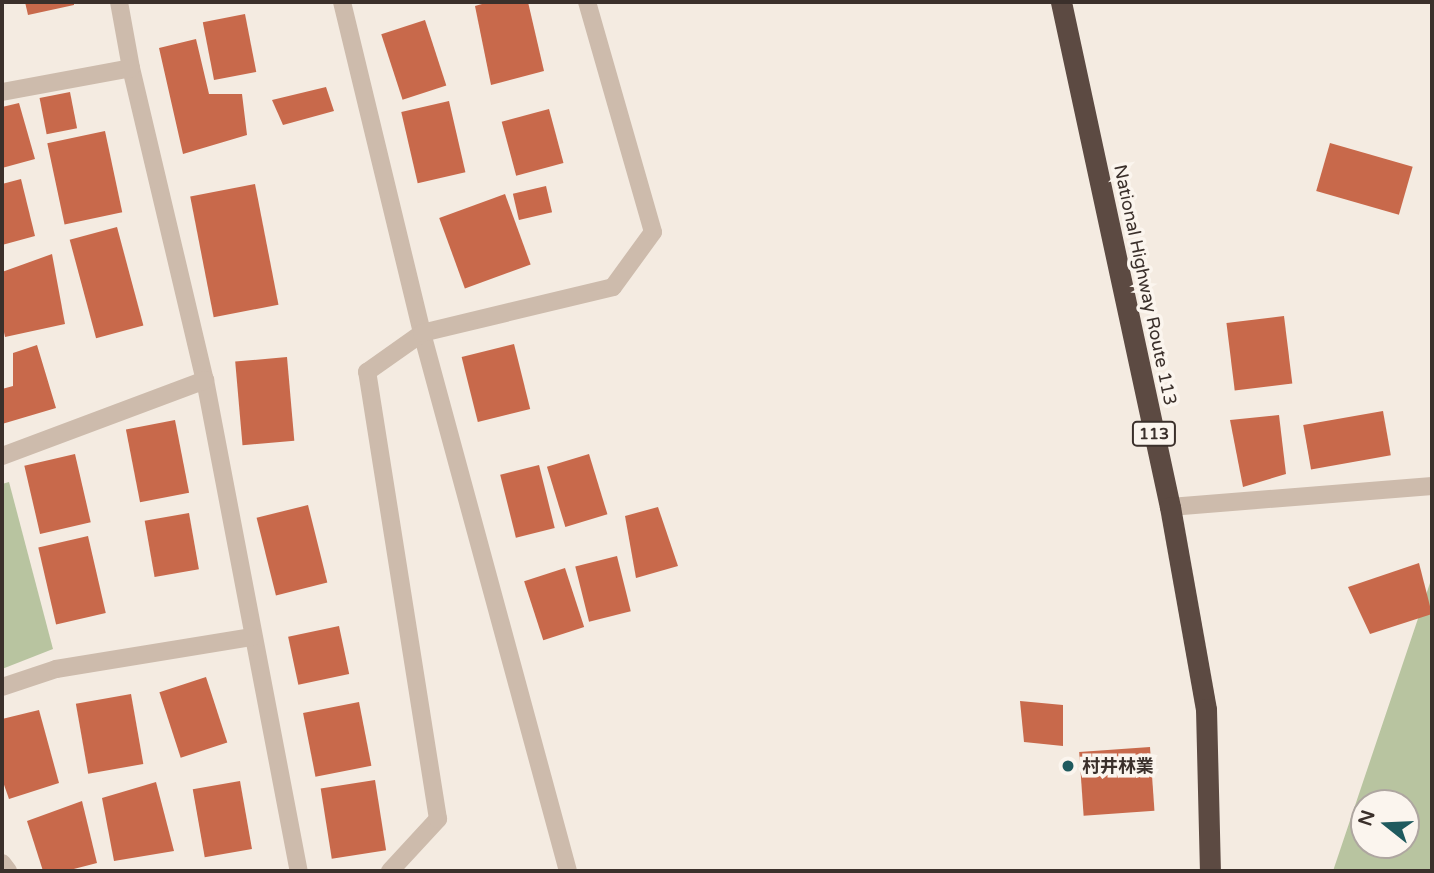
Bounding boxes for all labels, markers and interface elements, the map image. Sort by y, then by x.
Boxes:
street label: National Highway Route 113 [1109,163,1181,407]
road number: 113 [1131,422,1177,446]
place label: 村井林業 [1082,755,1154,777]
marker: 村井林業 [1060,758,1076,774]
north arrow [1350,789,1420,859]
text: N [1354,807,1380,829]

